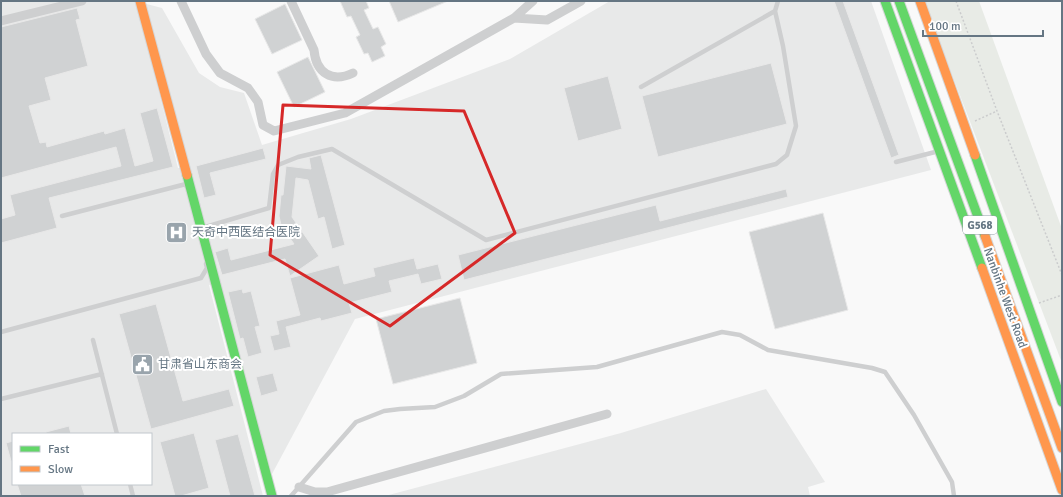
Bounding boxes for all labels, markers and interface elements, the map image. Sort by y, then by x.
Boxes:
scale bar [923,12,1043,38]
text: 100 m [929,19,961,34]
road number: G568 [963,216,997,234]
hospital icon: 天奇中西医结合医院 [163,219,189,245]
place label: 天奇中西医结合医院 [192,225,300,240]
street label: Nanbinhe West Road [980,246,1030,350]
public building icon: 甘肃省山东商会 [130,351,156,377]
place label: 甘肃省山东商会 [158,357,242,372]
legend [12,433,152,485]
text: Fast [48,442,69,457]
text: Slow [48,462,73,477]

